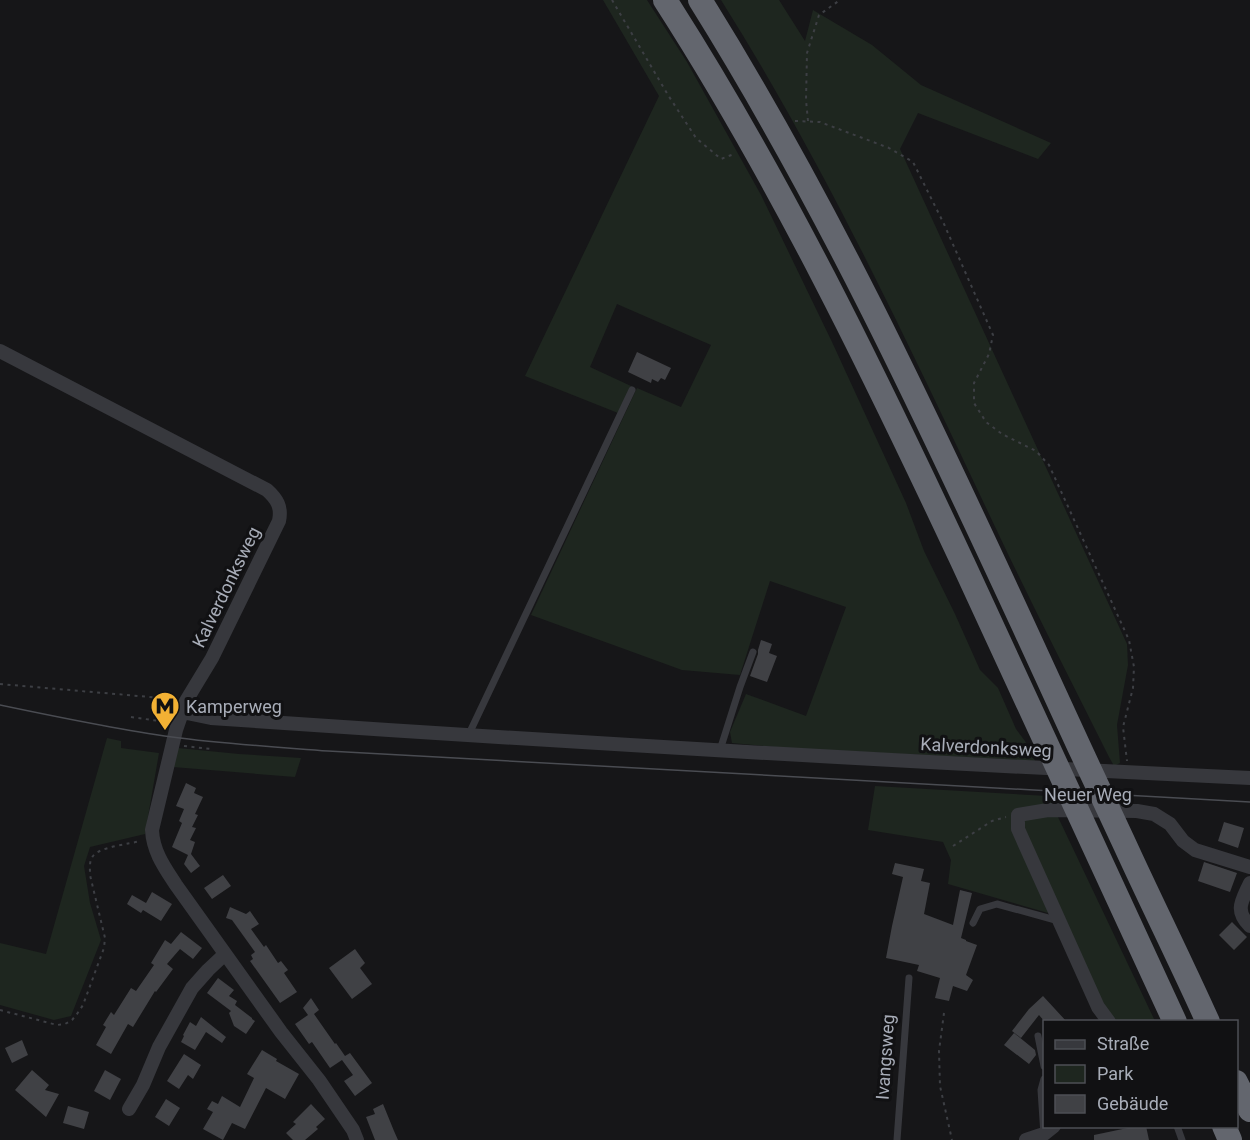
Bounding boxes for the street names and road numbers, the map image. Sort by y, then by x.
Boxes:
street label: Kalverdonksweg [188,523,264,651]
street label: Kalverdonksweg [920,733,1052,761]
street label: Neuer Weg [1044,784,1132,805]
street label: Ivangsweg [872,1013,898,1101]

